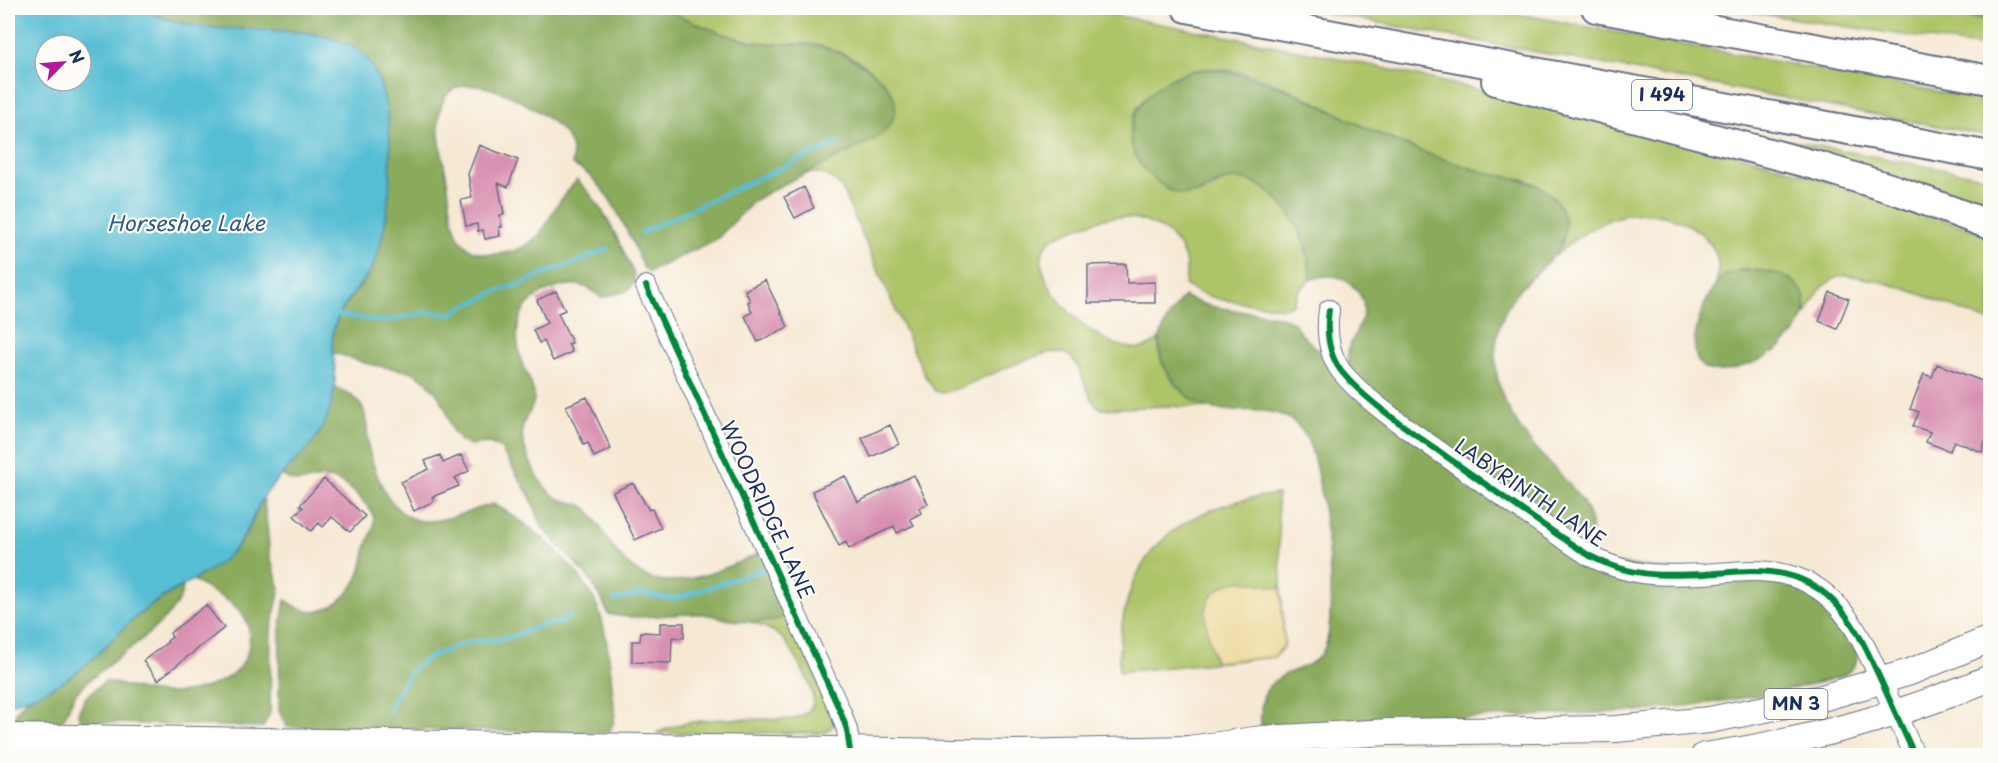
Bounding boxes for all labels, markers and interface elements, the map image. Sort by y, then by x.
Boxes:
north arrow [33,33,93,93]
text: N [64,45,91,67]
road number: I 494 [1632,80,1692,110]
water label: Horseshoe Lake [107,206,267,238]
street label: WOODRIDGE LANE [713,416,822,604]
street label: LABYRINTH LANE [1449,430,1612,554]
road number: MN 3 [1764,689,1828,719]

